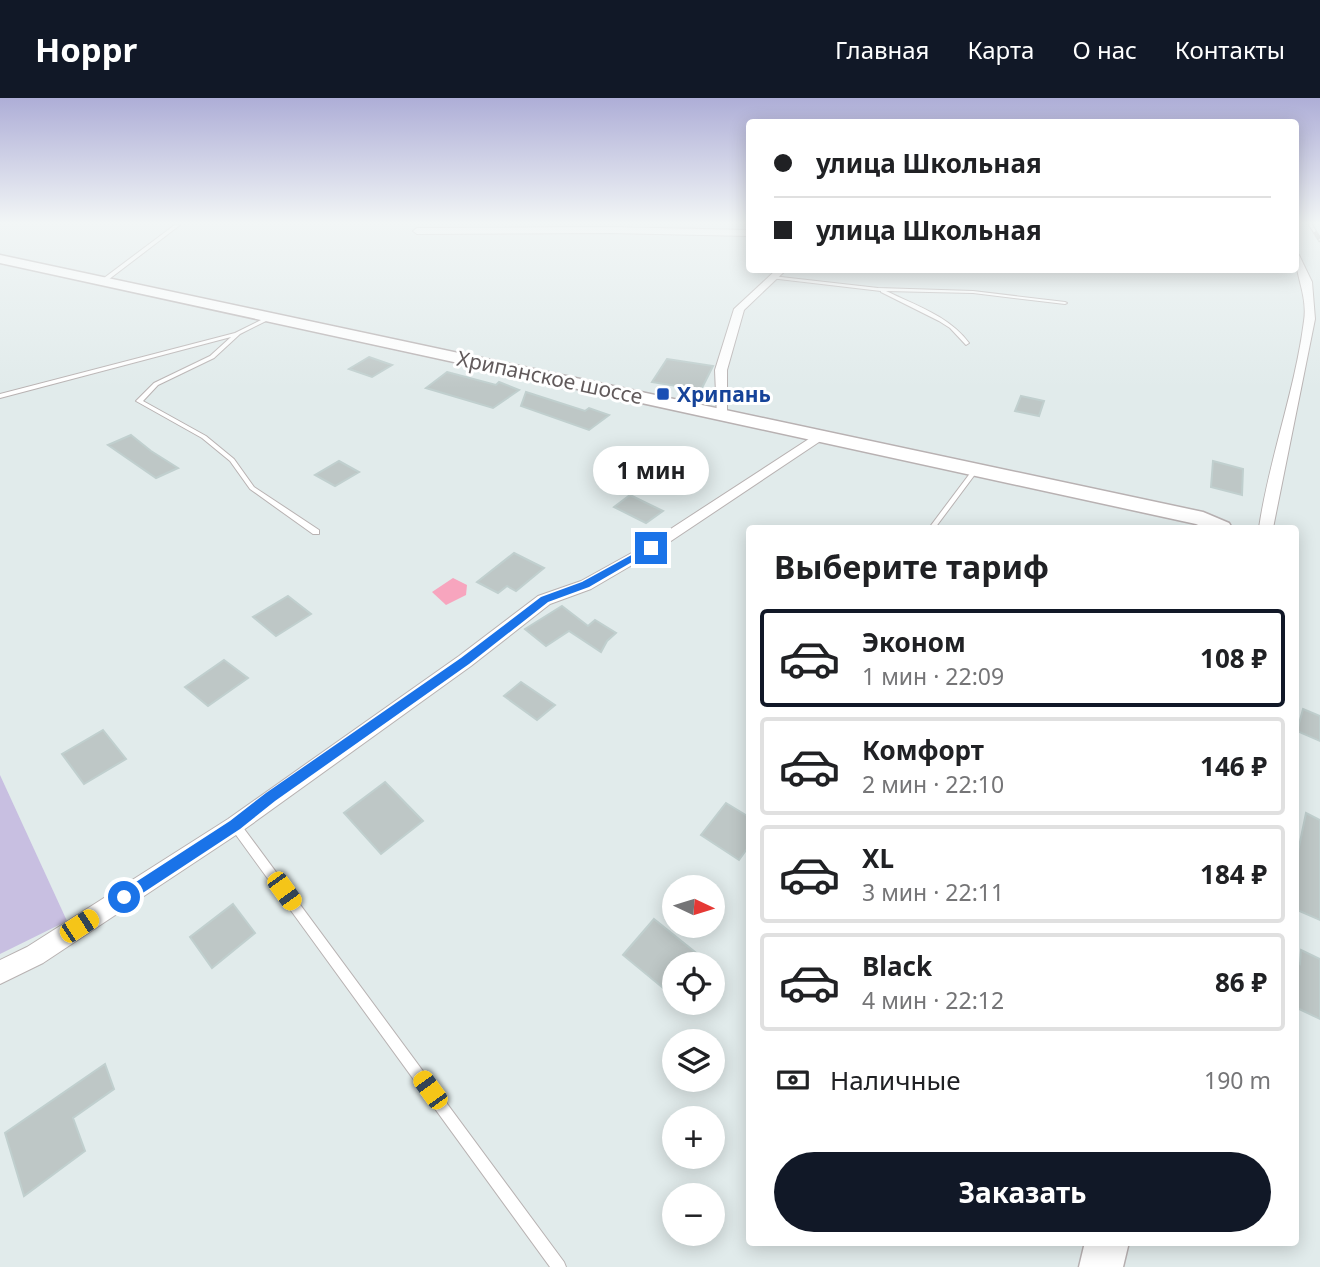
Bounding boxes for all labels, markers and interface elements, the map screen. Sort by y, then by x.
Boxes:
text: Hoppr [35,27,137,72]
text: Главная [835,33,929,66]
text: Карта [967,33,1034,66]
text: О нас [1072,33,1137,66]
text: Контакты [1175,33,1285,66]
text: улица Школьная [816,145,1042,181]
text: улица Школьная [816,212,1042,248]
street label: Хрипанское шоссе [455,344,645,410]
place label: Хрипань [677,380,771,408]
marker: Хрипань [655,386,671,402]
callout: 1 мин [593,447,709,496]
text: 1 мин [617,454,685,486]
route end [635,532,667,564]
text: Выберите тариф [774,545,1049,588]
text: Эконом [862,624,966,660]
icon: car [778,627,841,690]
text: 108 ₽ [1200,640,1267,676]
text: 1 мин · 22:09 [862,660,1004,692]
text: Комфорт [862,732,984,768]
icon: car [778,735,841,798]
text: 146 ₽ [1200,748,1267,784]
text: 2 мин · 22:10 [862,768,1004,800]
text: XL [862,840,894,876]
icon: car [778,843,841,906]
text: 184 ₽ [1200,856,1267,892]
car [264,868,305,914]
north arrow [662,875,724,938]
map controls [662,875,725,1246]
text: 3 мин · 22:11 [862,876,1004,908]
route start [108,881,140,913]
car [56,906,103,946]
text: Black [862,948,932,984]
icon: car [778,951,841,1014]
button: locate [662,952,725,1015]
text: 86 ₽ [1215,964,1267,1000]
text: 4 мин · 22:12 [862,984,1004,1016]
button: layers [662,1029,725,1092]
icon: cash [774,1061,812,1099]
text: Наличные [830,1062,961,1098]
text: 190 m [1204,1064,1271,1096]
car [410,1067,451,1113]
button: + [662,1106,725,1169]
button: Заказать [774,1152,1271,1232]
button: − [662,1183,725,1246]

